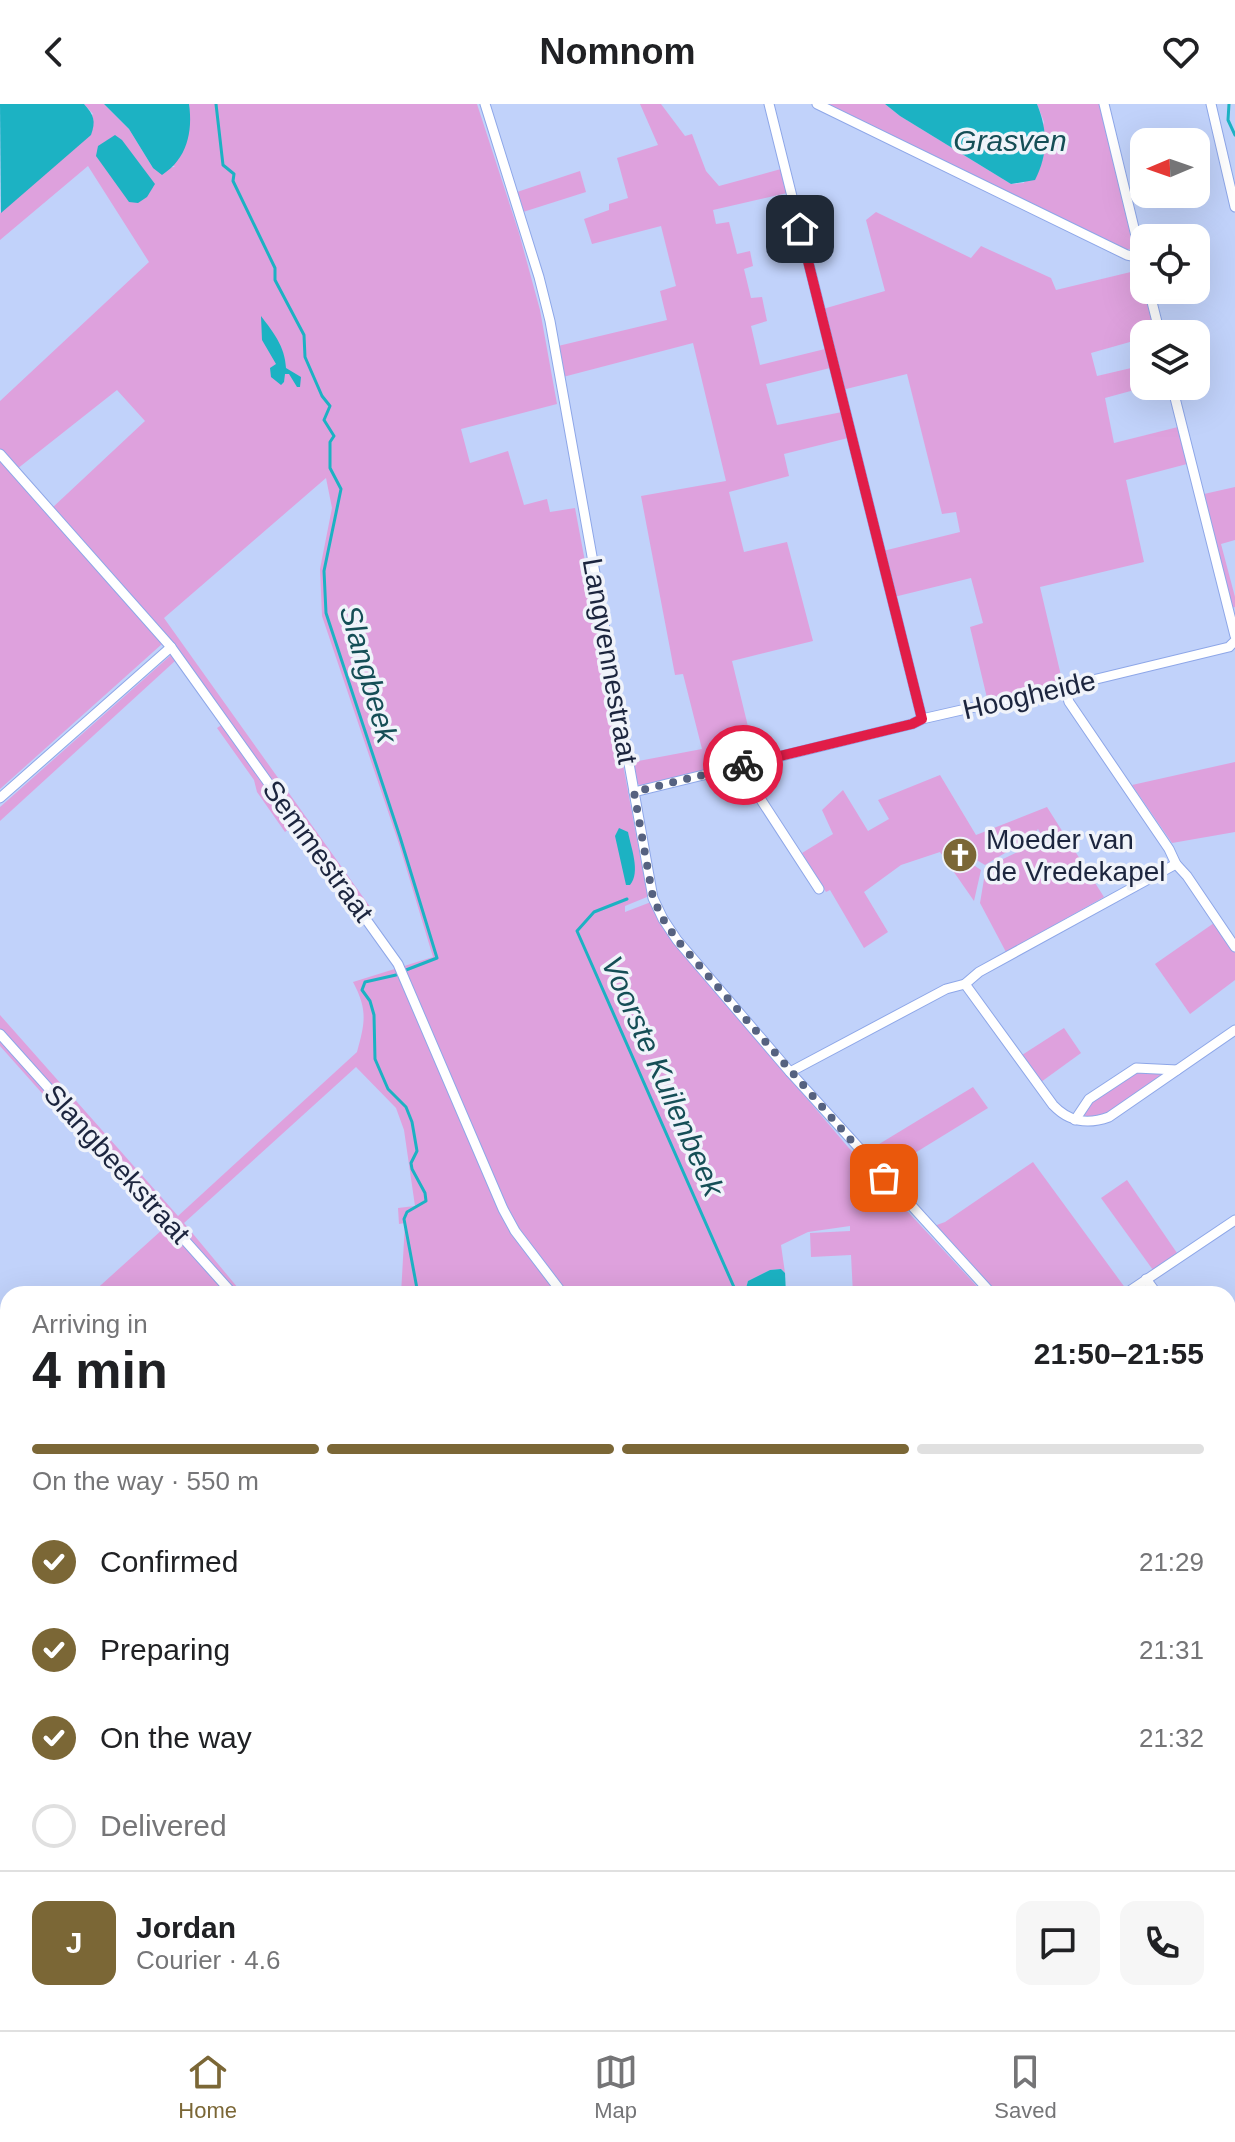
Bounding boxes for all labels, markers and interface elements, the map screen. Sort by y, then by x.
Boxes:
icon: back [32,30,76,74]
icon: heart [1159,30,1203,74]
text: Nomnom [540,31,696,72]
water label: Grasven [953,124,1067,157]
north arrow [1130,128,1210,208]
map controls [1130,128,1210,400]
pin [766,195,834,263]
icon: home [778,207,822,251]
button: locate [1130,224,1210,304]
button: layers [1130,320,1210,400]
street label: Langvennestraat [577,556,643,767]
water label: Slangbeek [334,601,405,749]
street label: Hoogheide [960,665,1098,725]
courier [703,725,783,805]
icon: bike [721,743,765,787]
street label: Semmestraat [257,775,380,928]
place label: Moeder van de Vredekapel [986,824,1166,887]
church icon: Moeder van de Vredekapel [941,836,979,874]
water label: Voorste Kuilenbeek [595,951,732,1203]
street label: Slangbeekstraat [38,1078,196,1250]
pin [850,1144,918,1212]
icon: bag [862,1156,906,1200]
text: Arriving in [32,1309,148,1339]
text: 21:50–21:55 [1034,1337,1204,1370]
text: 4 min [32,1341,168,1399]
text: On the way · 550 m [32,1466,259,1496]
icon: check [32,1540,76,1584]
text: Confirmed [100,1545,238,1578]
text: 21:29 [1139,1547,1204,1577]
icon: check [32,1628,76,1672]
text: Preparing [100,1633,230,1666]
text: 21:31 [1139,1635,1204,1665]
icon: check [32,1716,76,1760]
text: On the way [100,1721,252,1754]
text: 21:32 [1139,1723,1204,1753]
text: Delivered [100,1809,227,1842]
button: chat [1016,1901,1100,1985]
button: phone [1120,1901,1204,1985]
text: Jordan [136,1911,236,1944]
text: J [66,1926,82,1959]
text: Courier · 4.6 [136,1945,281,1975]
tab: Home [178,2050,237,2124]
tab: Map [594,2050,638,2124]
tab: Saved [994,2050,1057,2124]

